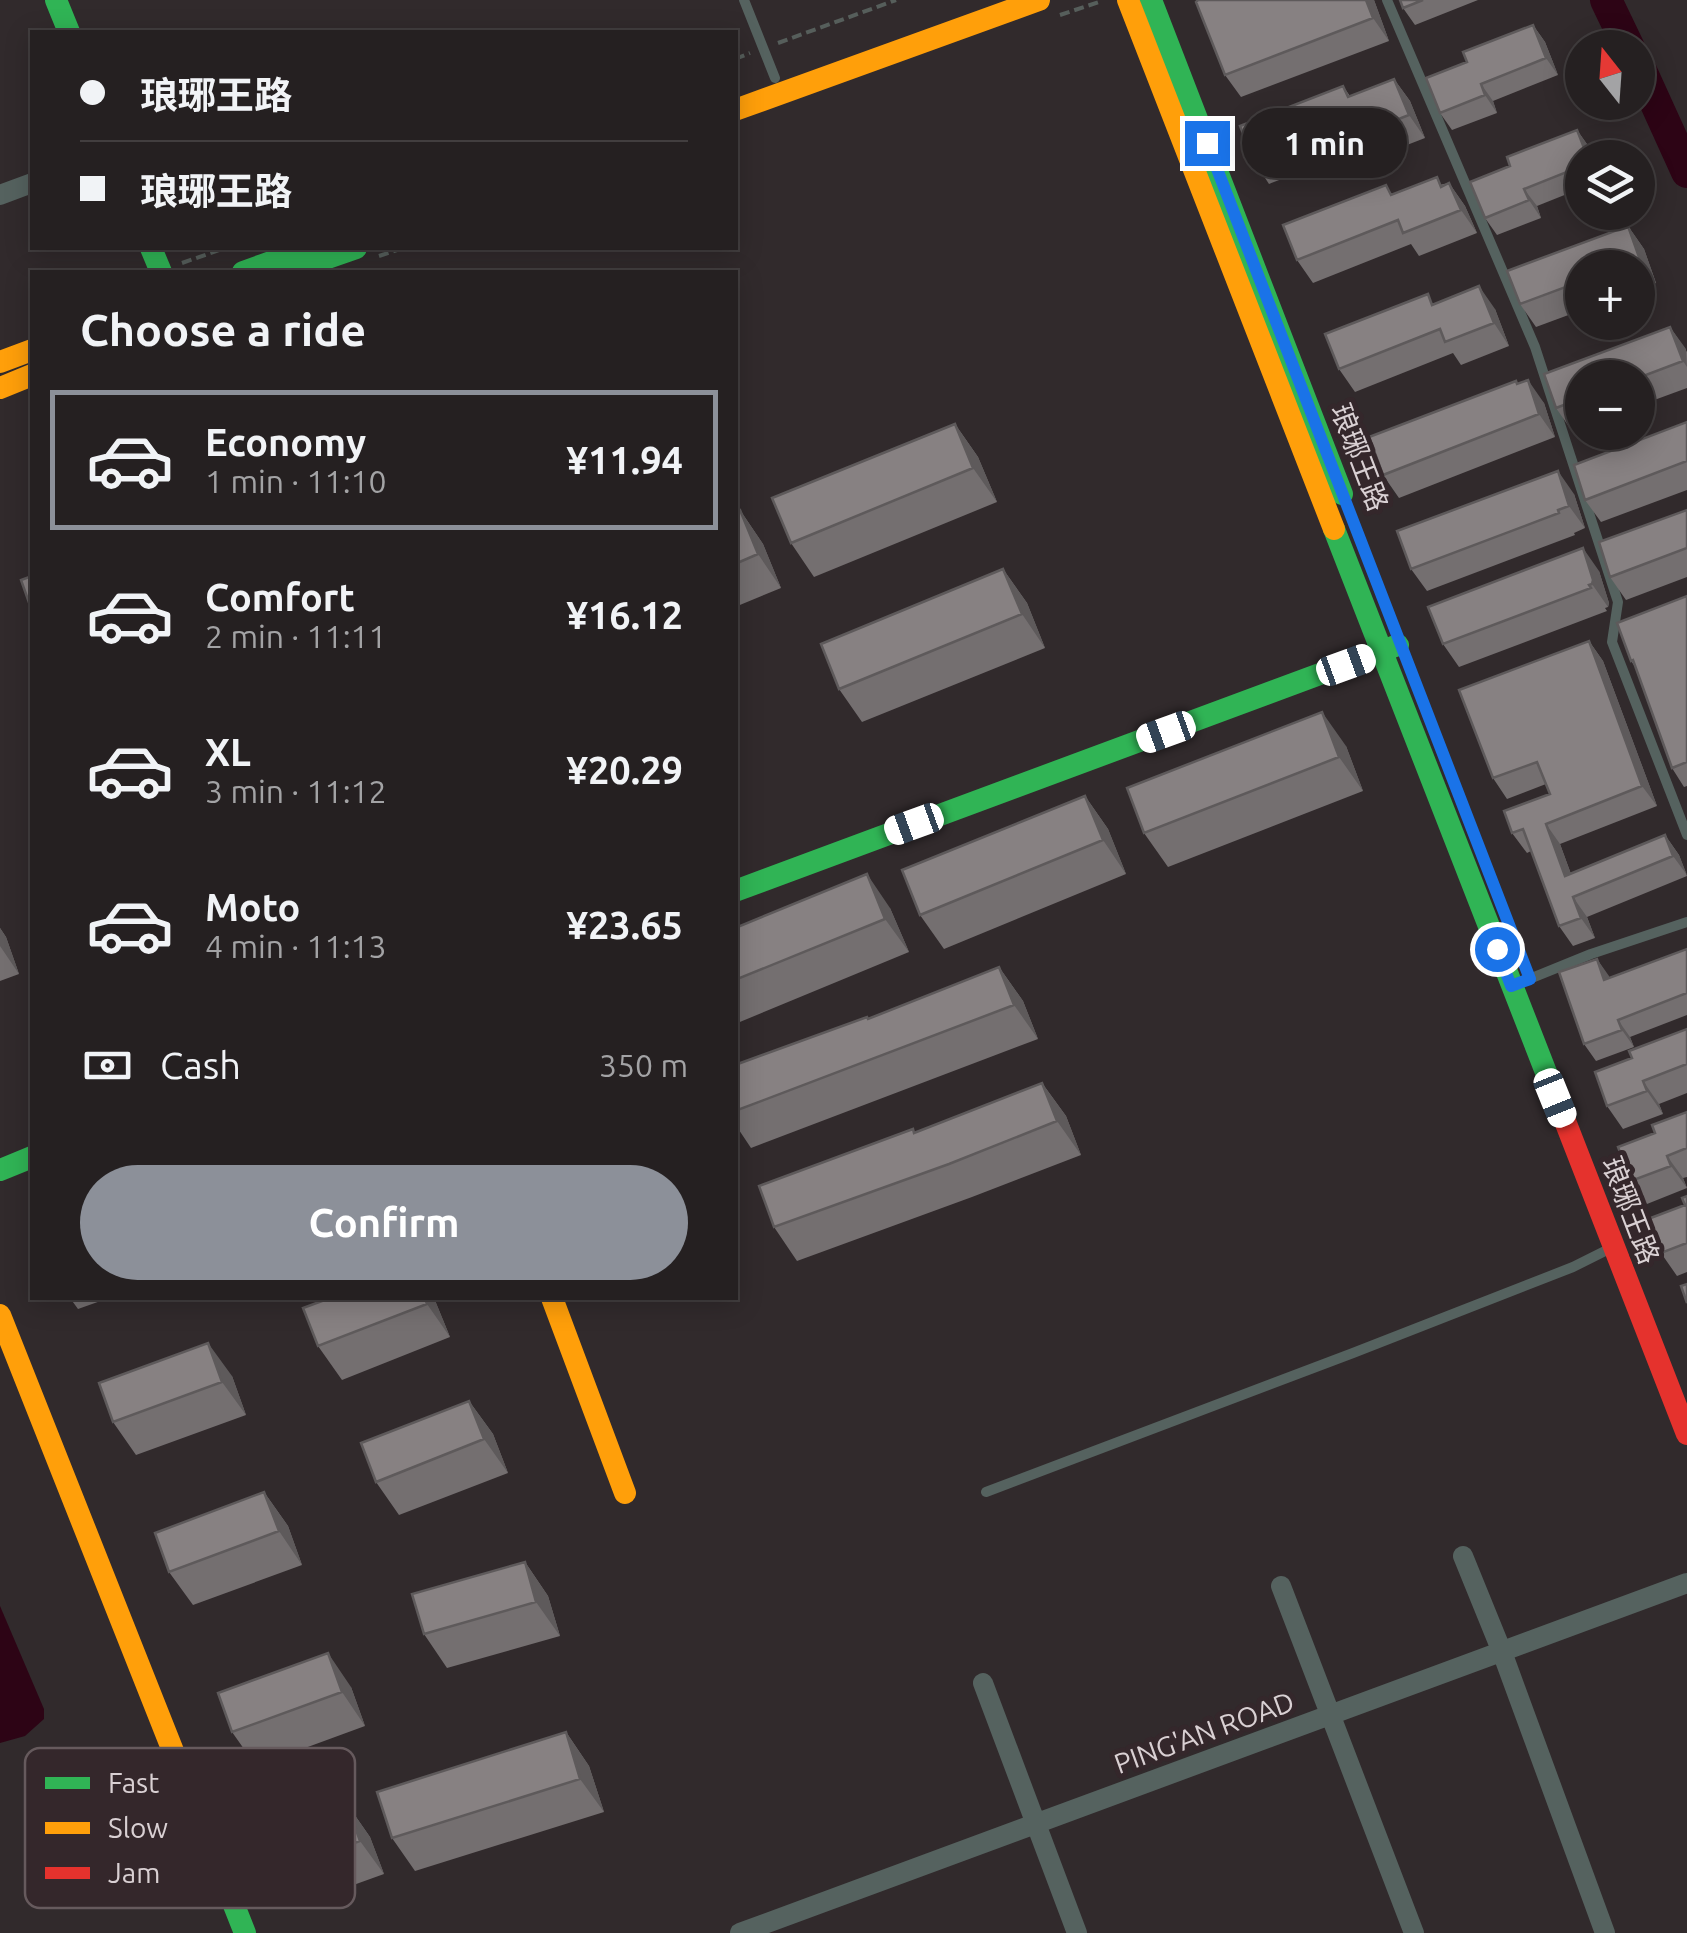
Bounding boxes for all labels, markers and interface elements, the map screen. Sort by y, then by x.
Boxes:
north arrow [1565,30,1655,120]
map controls [1565,30,1655,450]
text: 琅琊王路 [140,74,292,116]
callout: 1 min [1242,108,1407,178]
route end [1185,121,1230,166]
text: 1 min [1284,125,1365,161]
button: layers [1565,140,1655,230]
text: 琅琊王路 [140,170,292,212]
button: + [1565,250,1655,340]
text: Choose a ride [80,304,366,355]
button: − [1565,360,1655,450]
street label: 琅琊王路 [1325,399,1395,515]
icon: car [85,415,175,505]
text: Economy [205,421,366,463]
text: ¥11.94 [566,439,683,481]
text: 1 min · 11:10 [205,463,387,499]
icon: car [85,570,175,660]
text: Comfort [205,576,355,618]
text: ¥16.12 [566,594,683,636]
text: 2 min · 11:11 [205,618,387,654]
car [1313,641,1379,689]
car [1133,708,1199,756]
icon: car [85,725,175,815]
text: XL [205,731,251,773]
text: ¥20.29 [566,749,683,791]
text: 3 min · 11:12 [205,773,387,809]
car [881,800,947,848]
icon: car [85,880,175,970]
text: Moto [205,886,300,928]
text: ¥23.65 [566,904,683,946]
route start [1475,927,1520,972]
text: 4 min · 11:13 [205,928,387,964]
icon: cash [80,1038,135,1093]
text: Cash [160,1044,241,1086]
text: 350 m [599,1047,688,1083]
car [1530,1065,1580,1131]
street label: 琅琊王路 [1596,1152,1666,1268]
button: Confirm [80,1165,688,1280]
street label: PING'AN ROAD [1110,1685,1298,1779]
legend [25,1748,355,1908]
text: Fast [108,1767,159,1798]
text: Slow [108,1812,168,1843]
text: Jam [108,1857,160,1888]

